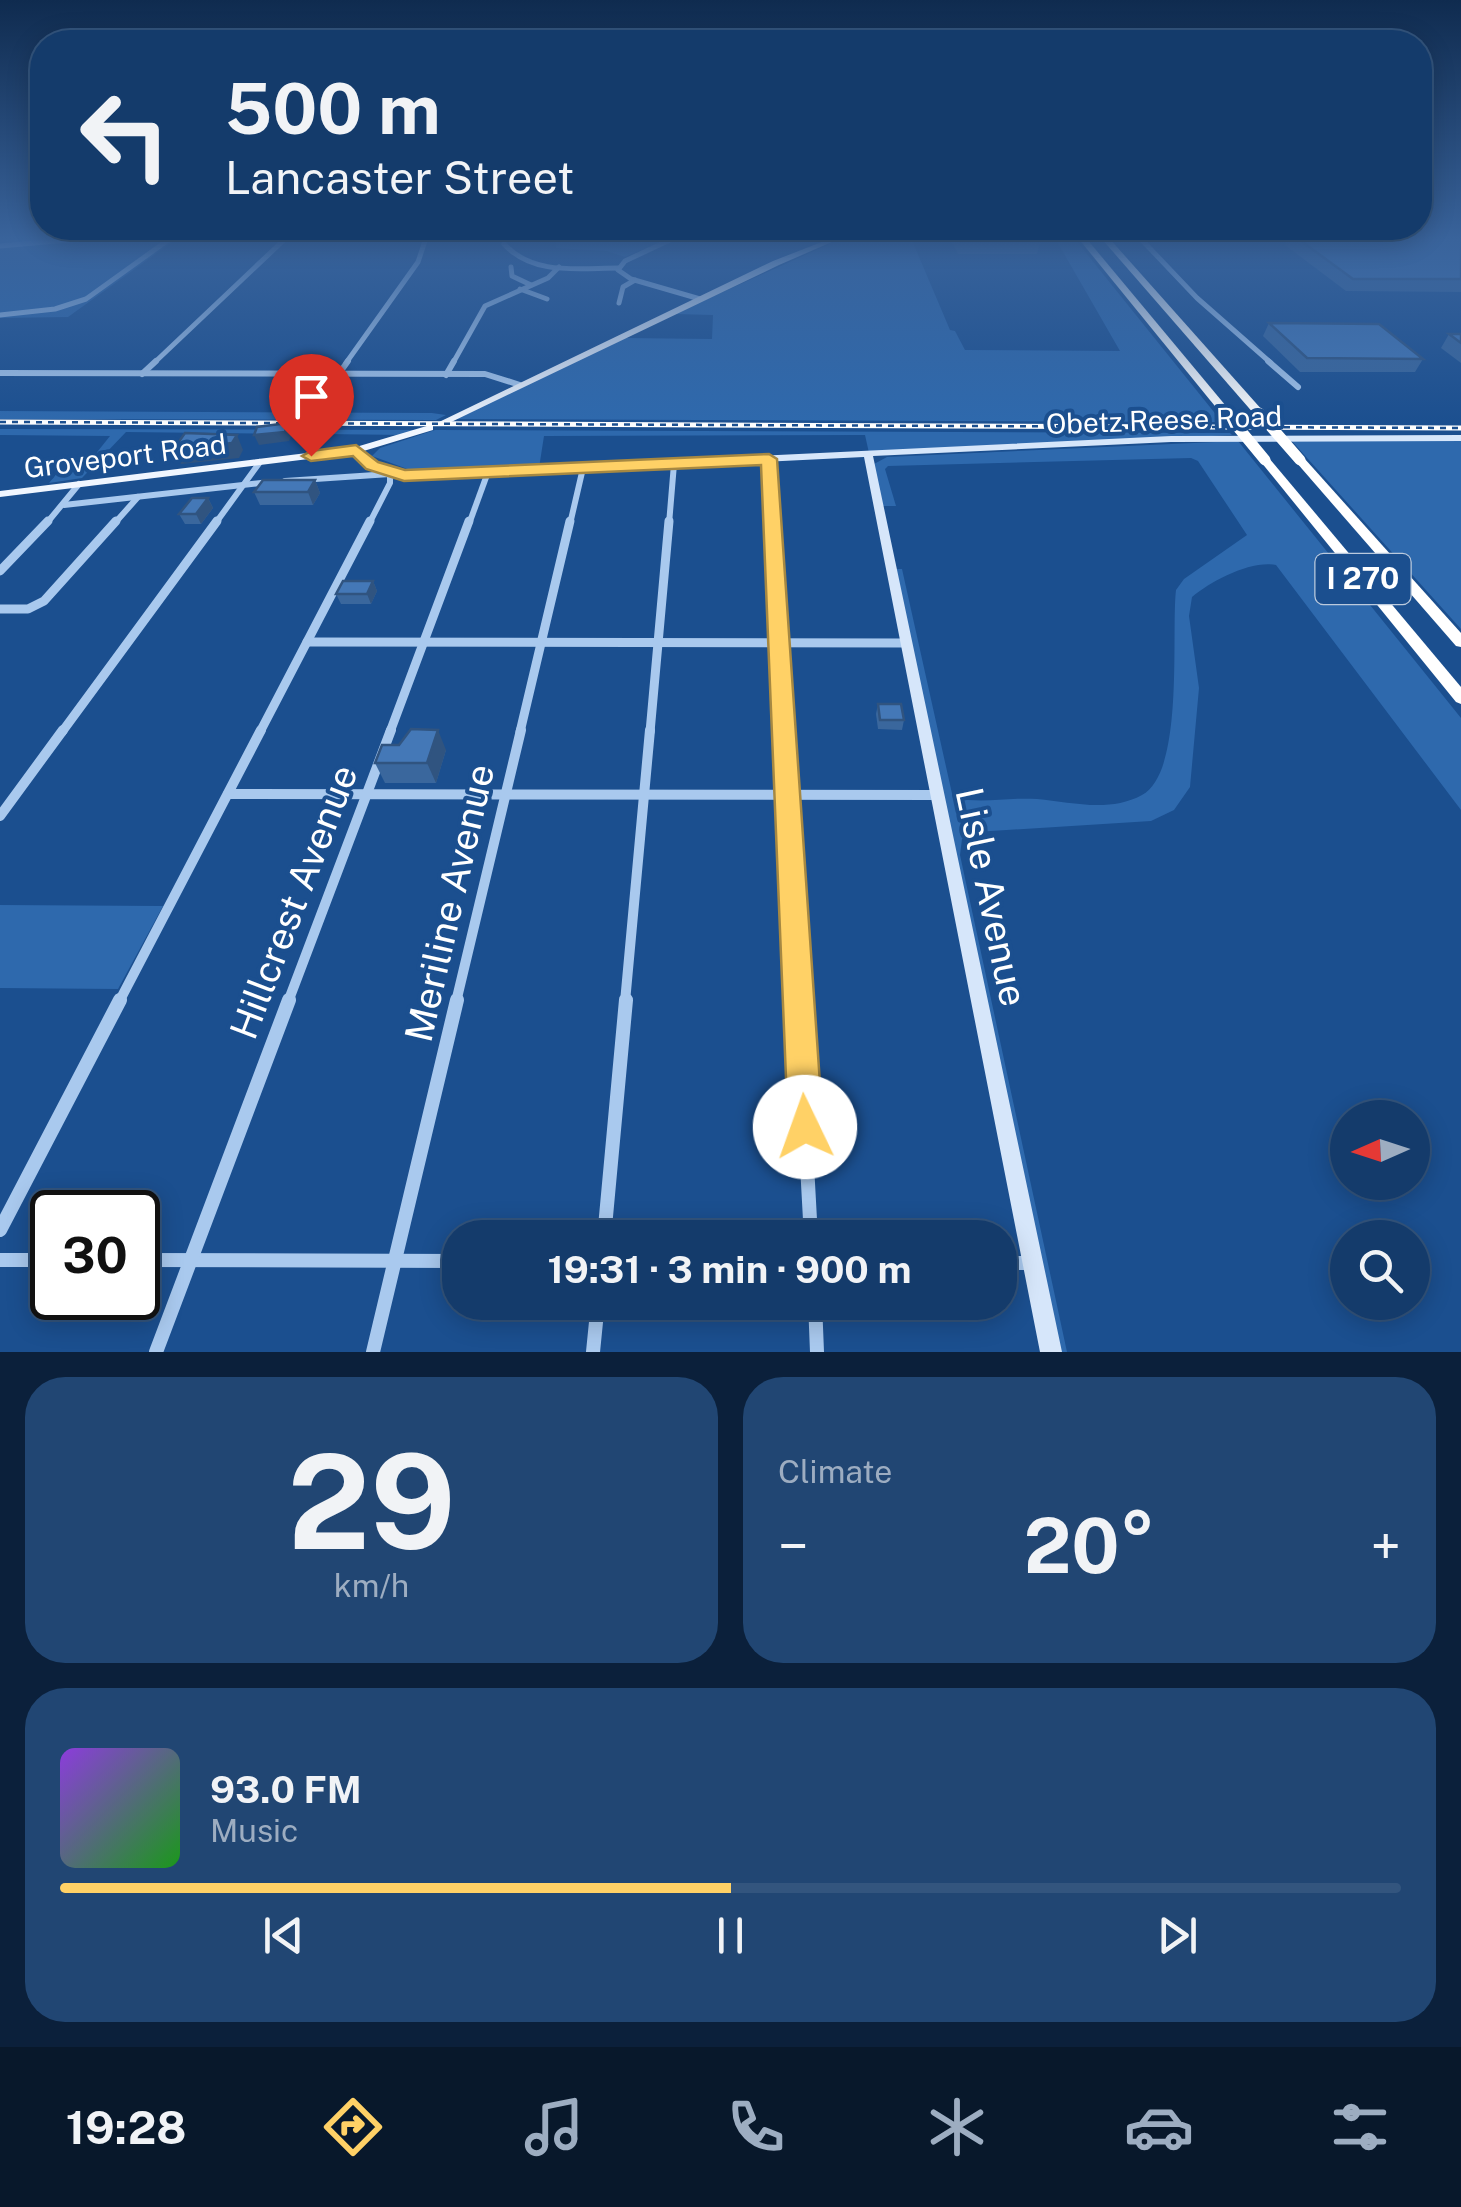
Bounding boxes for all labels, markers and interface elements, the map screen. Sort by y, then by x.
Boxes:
text: 500 m [225,67,441,150]
icon: left [60,70,190,200]
text: Lancaster Street [225,151,575,204]
pin [269,354,354,457]
icon: arrive [284,369,339,424]
street label: Obetz Reese Road [1045,399,1283,440]
street label: Groveport Road [22,427,228,484]
road number: I 270 [1316,554,1410,604]
street label: Hillcrest Avenue [221,758,366,1045]
street label: Meriline Avenue [396,760,503,1046]
street label: Lisle Avenue [946,784,1037,1010]
position arrow [753,1075,857,1179]
north arrow [1330,1100,1430,1200]
map controls [1330,1100,1430,1320]
speed limit sign: 30 [30,1190,160,1320]
button: search [1330,1220,1430,1320]
text: 19:31 · 3 min · 900 m [548,1247,911,1292]
text: 29 [287,1426,456,1578]
text: Climate [778,1453,892,1490]
text: 20° [1024,1502,1155,1590]
text: − [778,1514,809,1578]
text: + [1370,1514,1401,1578]
text: km/h [334,1567,409,1604]
text: 93.0 FM [210,1767,362,1812]
text: Music [210,1812,298,1849]
icon: previous [256,1908,311,1963]
icon: pause [703,1908,758,1963]
icon: next [1150,1908,1205,1963]
icon: directions [318,2092,388,2162]
icon: music [519,2092,589,2162]
icon: phone [721,2092,791,2162]
icon: climate [922,2092,992,2162]
icon: car [1124,2092,1194,2162]
icon: filters [1325,2092,1395,2162]
text: 19:28 [66,2101,186,2154]

